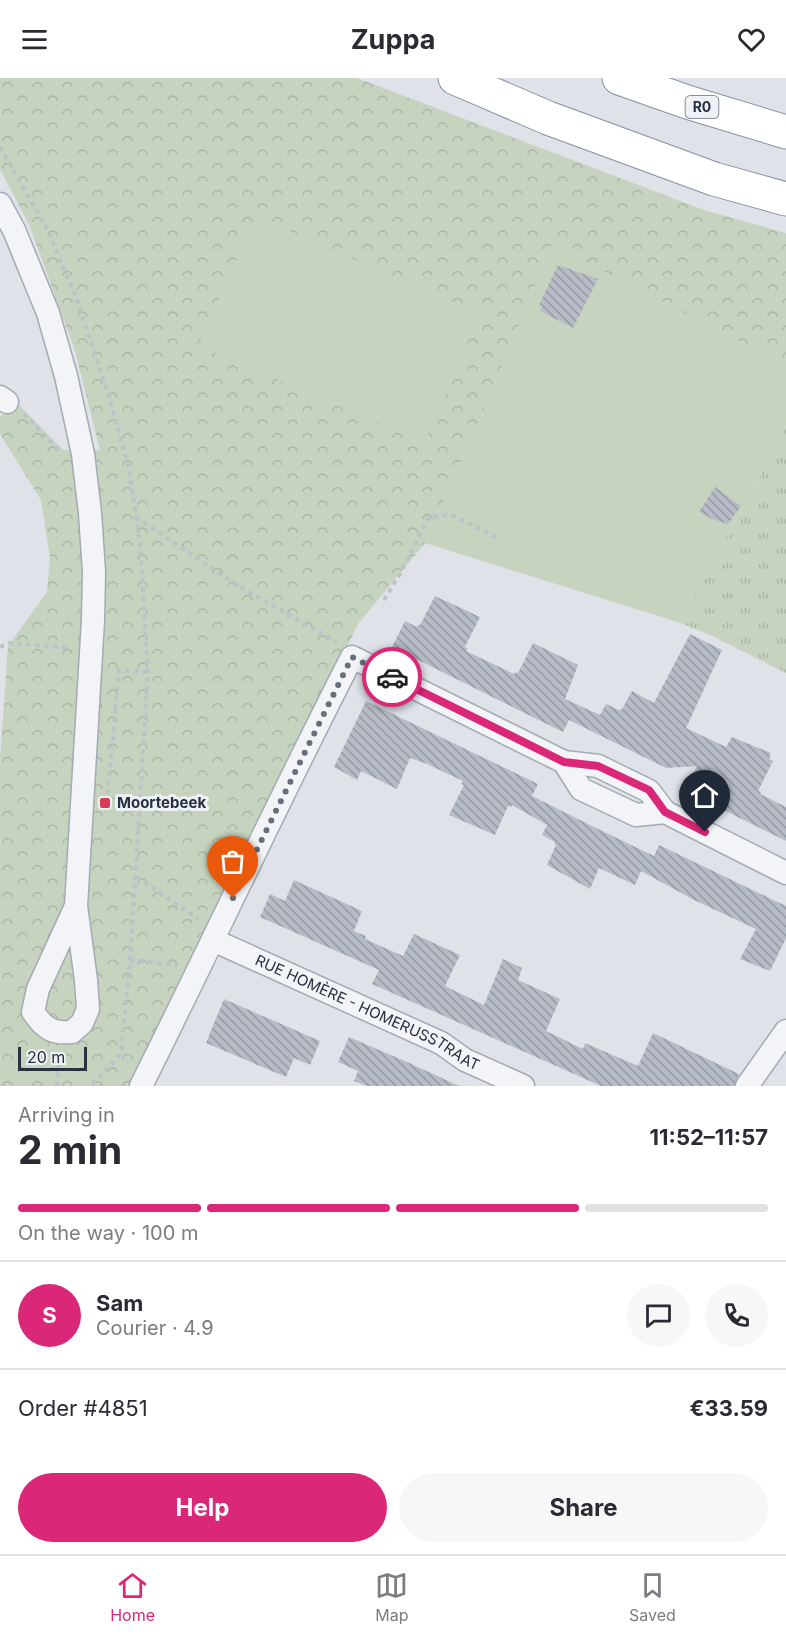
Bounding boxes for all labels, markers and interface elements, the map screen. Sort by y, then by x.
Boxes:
icon: menu [18,23,51,56]
text: Zuppa [351,23,435,56]
icon: heart [735,23,768,56]
road number: R0 [686,96,718,118]
courier [362,647,422,707]
icon: car [376,661,409,694]
pin [679,770,730,832]
icon: home [688,779,721,812]
place label: Moortebeek [117,793,206,812]
marker: Moortebeek [98,796,112,810]
pin [207,836,258,898]
icon: bag [216,845,249,878]
street label: RUE HOMÈRE - HOMERUSSTRAAT [252,950,483,1074]
scale bar [18,1044,87,1072]
text: 20 m [27,1047,65,1067]
text: Arriving in [18,1103,115,1127]
text: 11:52–11:57 [650,1124,768,1150]
text: 2 min [18,1126,122,1173]
text: On the way · 100 m [18,1221,198,1245]
button: chat [627,1284,690,1347]
button: phone [705,1284,768,1347]
text: Sam [96,1290,143,1316]
text: S [42,1302,57,1328]
text: Courier · 4.9 [96,1316,214,1340]
text: Order #4851 [18,1395,148,1421]
text: €33.59 [689,1395,768,1421]
button: Help [18,1473,387,1542]
button: Share [399,1473,768,1542]
tab: Home [110,1569,155,1625]
tab: Map [375,1569,409,1625]
tab: Saved [629,1569,676,1625]

